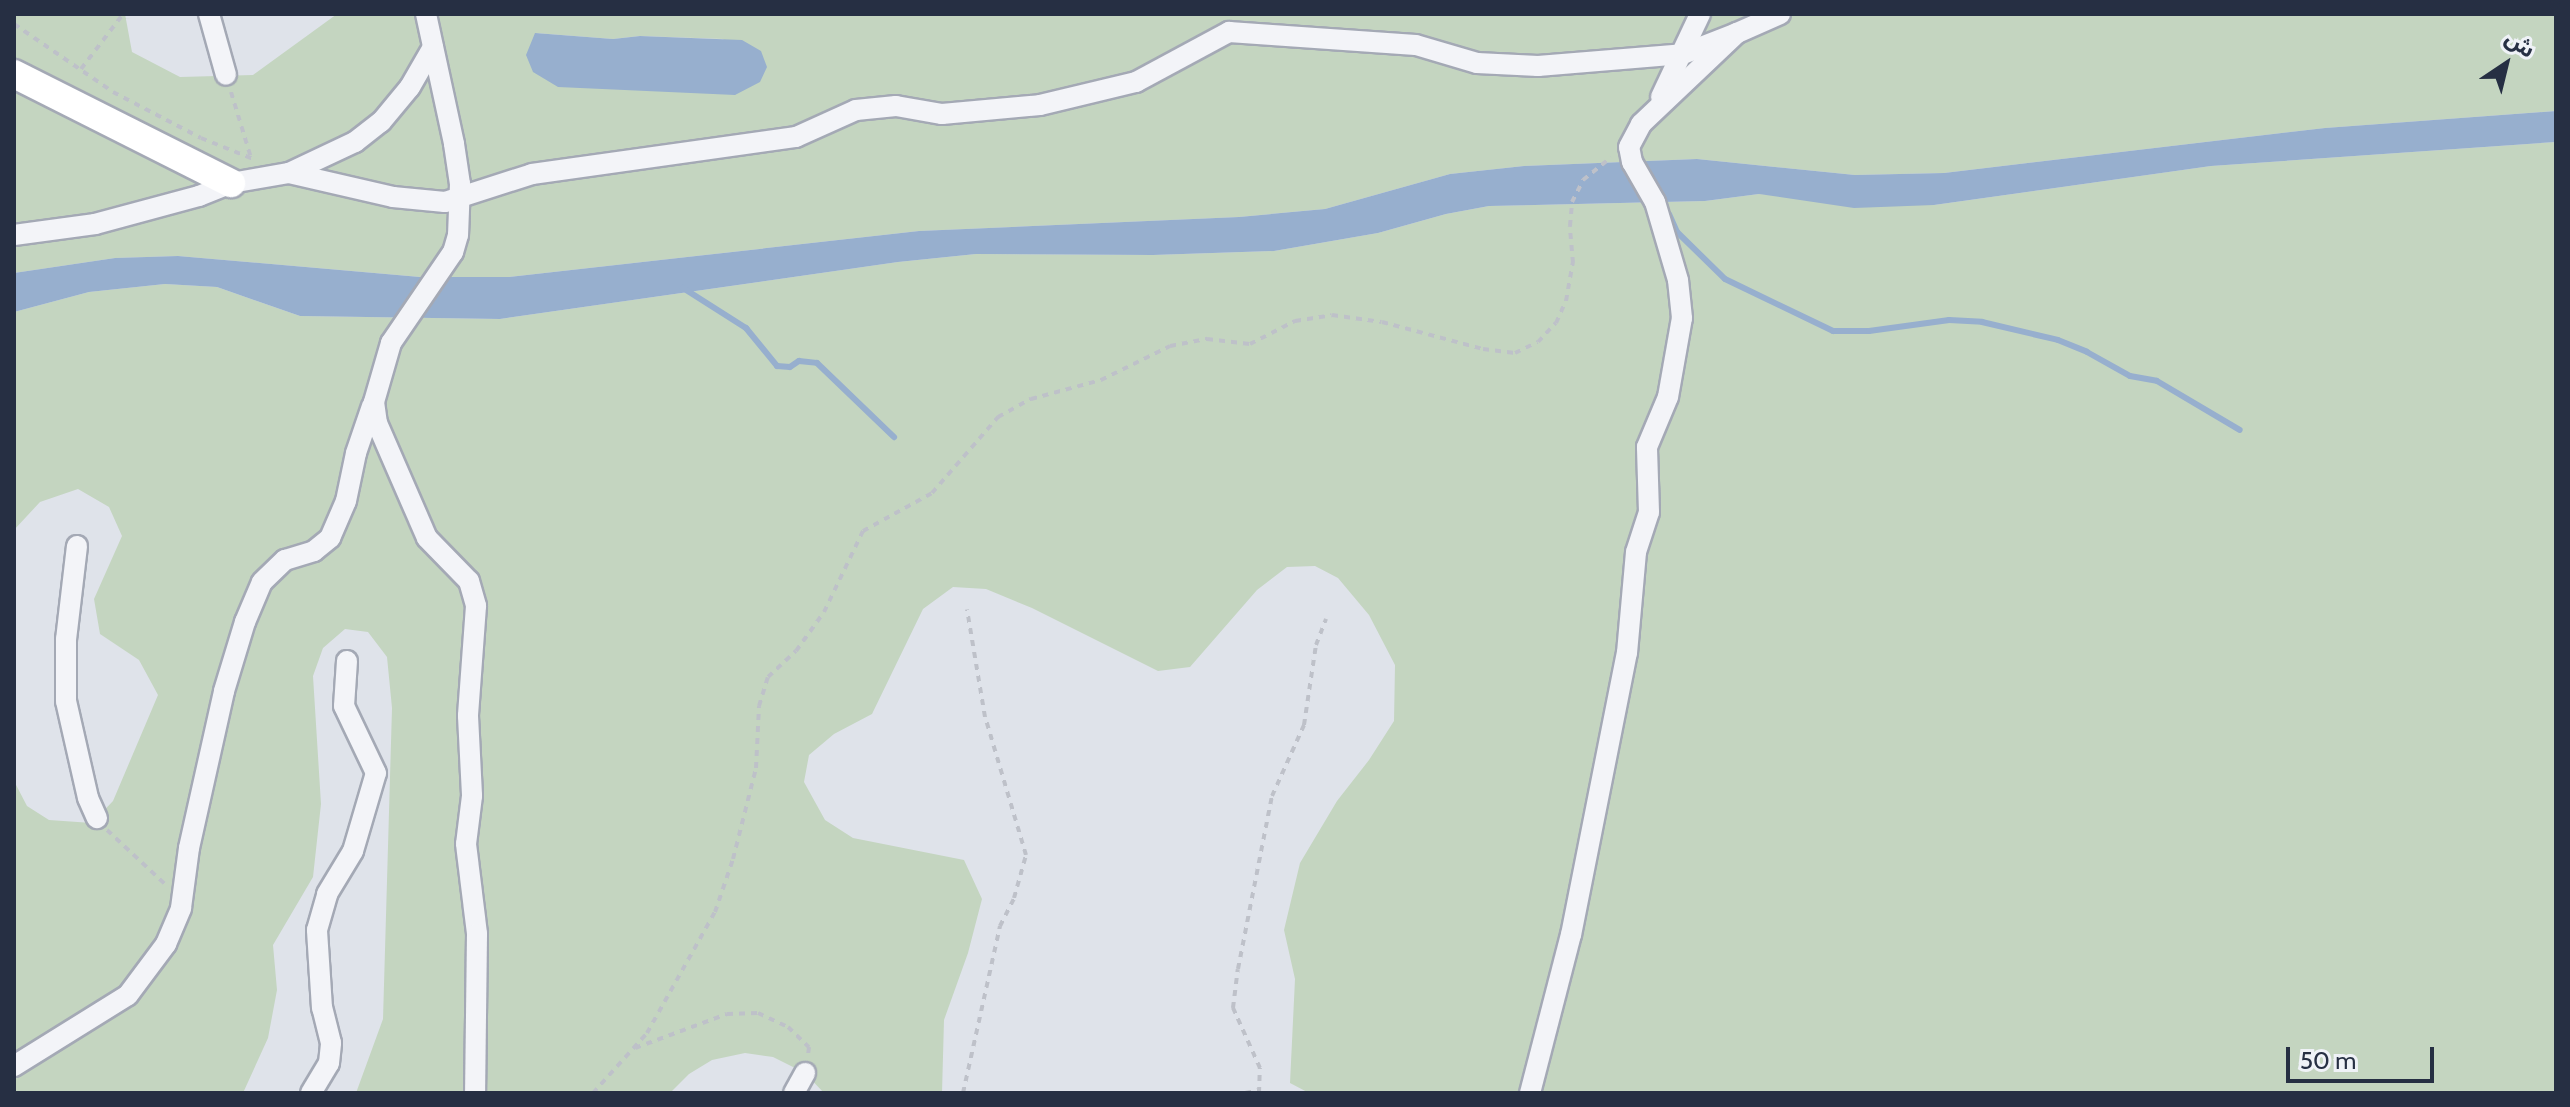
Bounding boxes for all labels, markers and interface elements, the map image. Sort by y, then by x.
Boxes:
north arrow [2466,24,2546,104]
text: ش [2500,24,2540,64]
scale bar [2290,1031,2438,1081]
text: 50 m [2300,1046,2356,1075]

